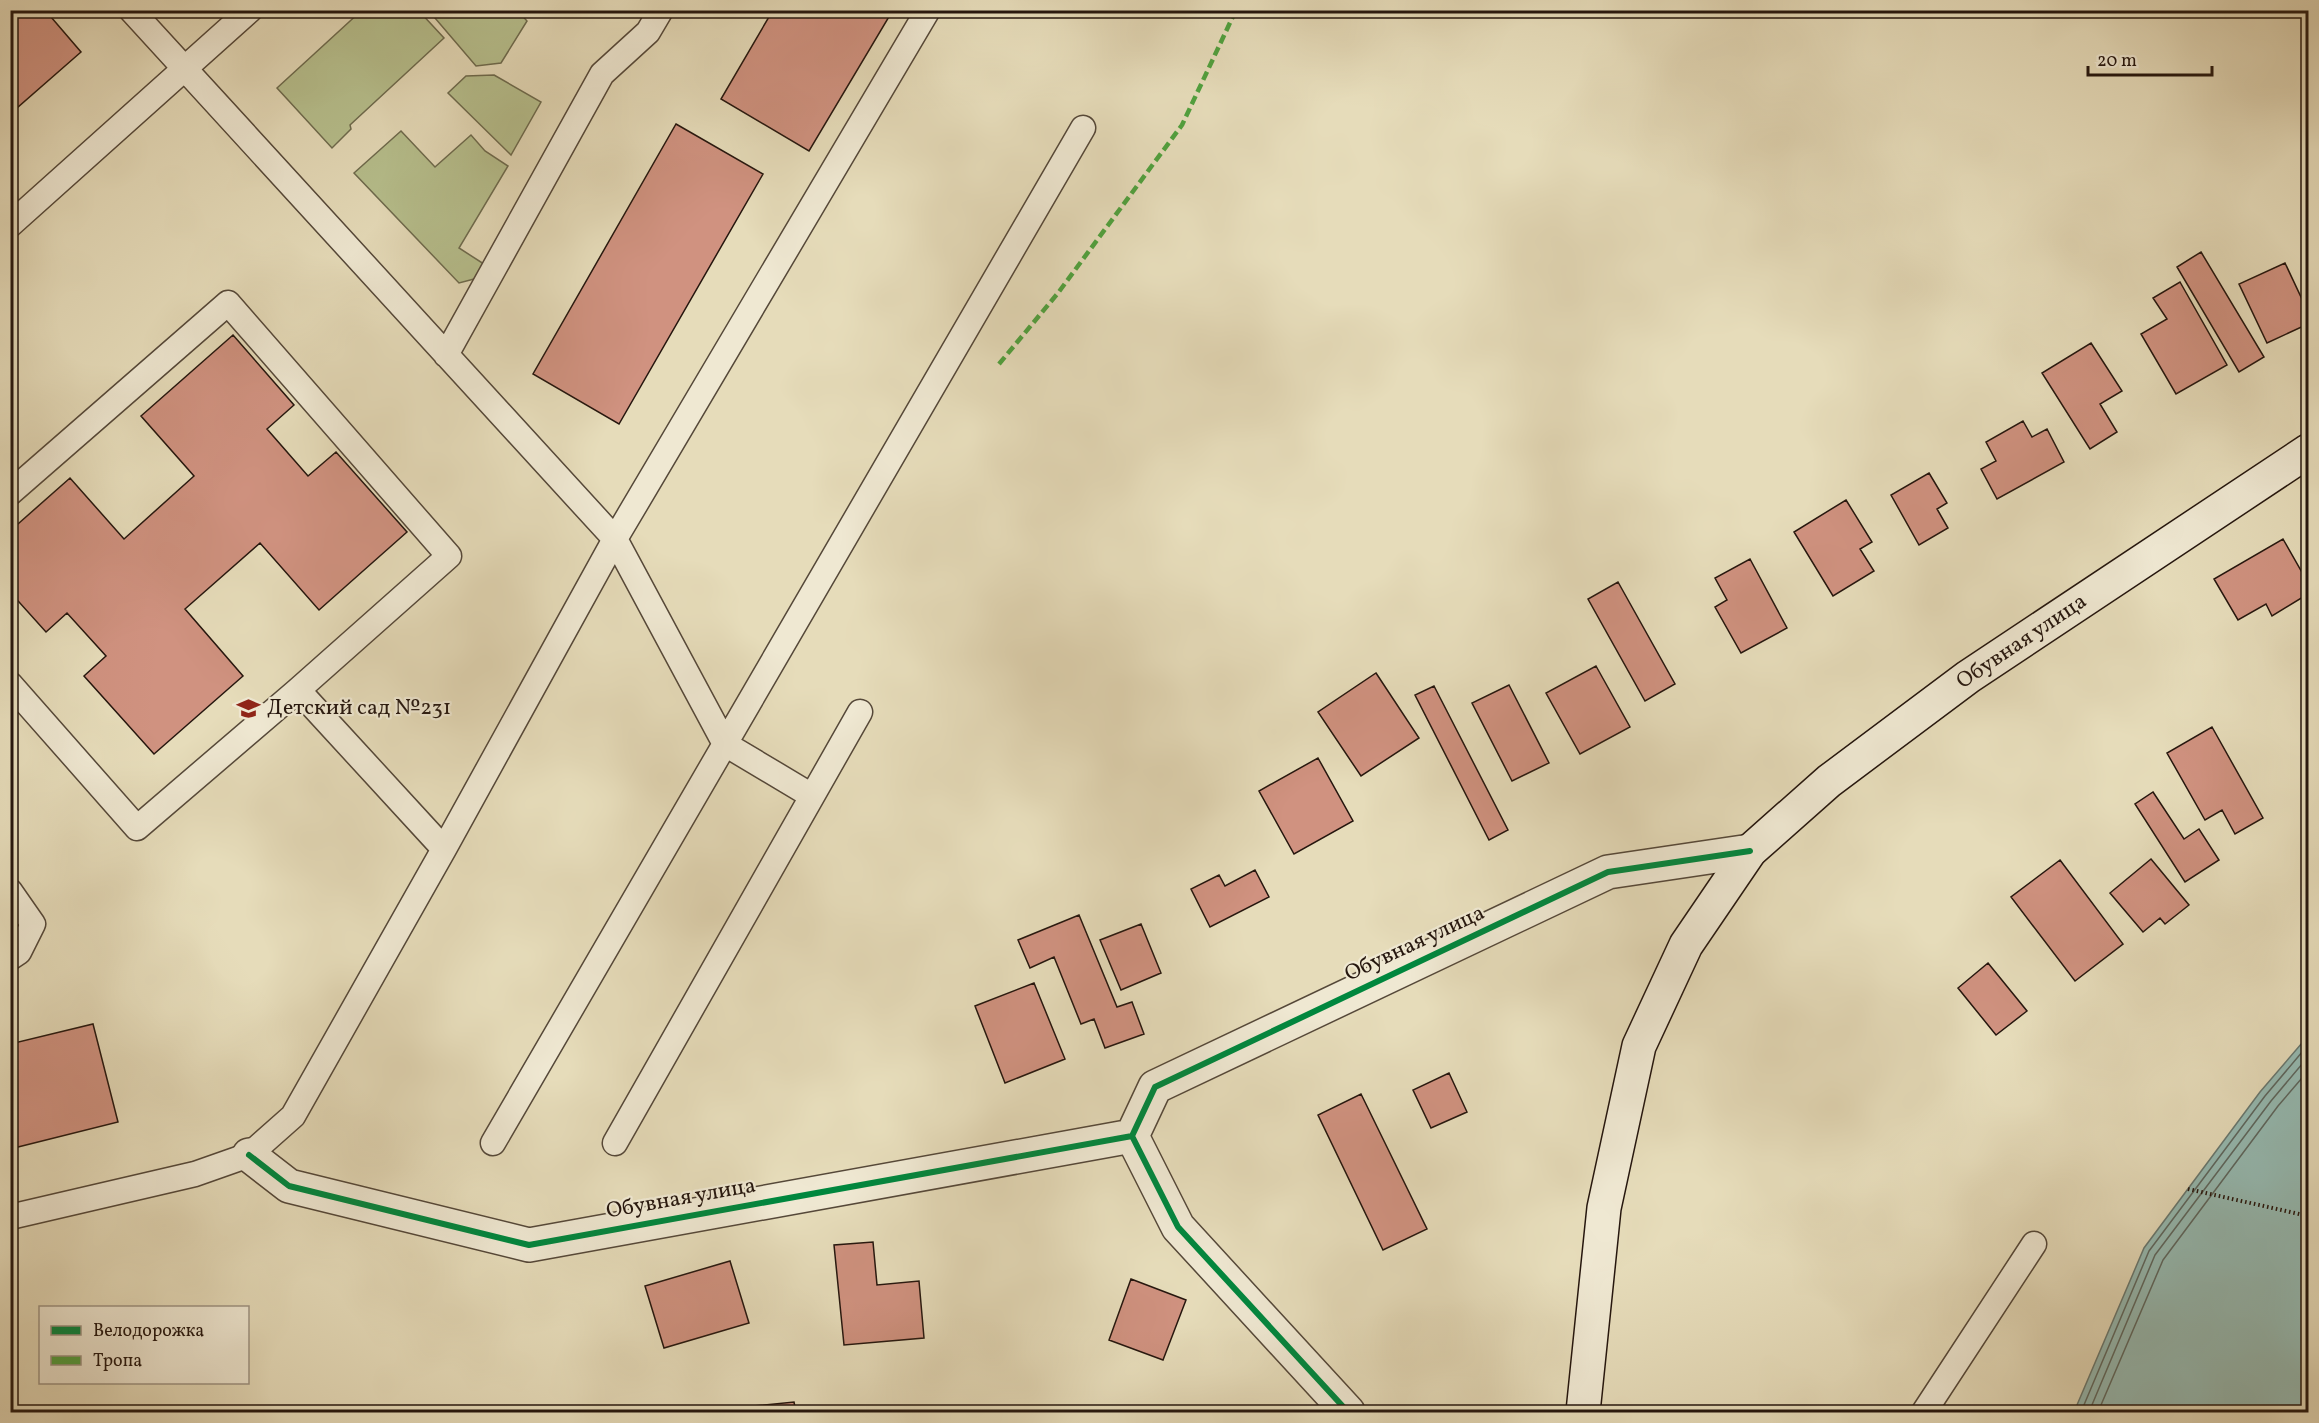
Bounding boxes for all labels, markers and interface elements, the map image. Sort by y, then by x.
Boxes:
scale bar [2088,39,2212,77]
text: 20 m [2097,49,2137,74]
street label: Обувная улица [1951,587,2093,697]
place label: Детский сад №231 [267,693,451,724]
school or university icon: Детский сад №231 [236,695,262,721]
street label: Обувная улица [1340,898,1490,990]
street label: Обувная улица [604,1171,758,1227]
legend [39,1306,249,1384]
text: Велодорожка [93,1319,204,1344]
text: Тропа [93,1349,142,1374]

